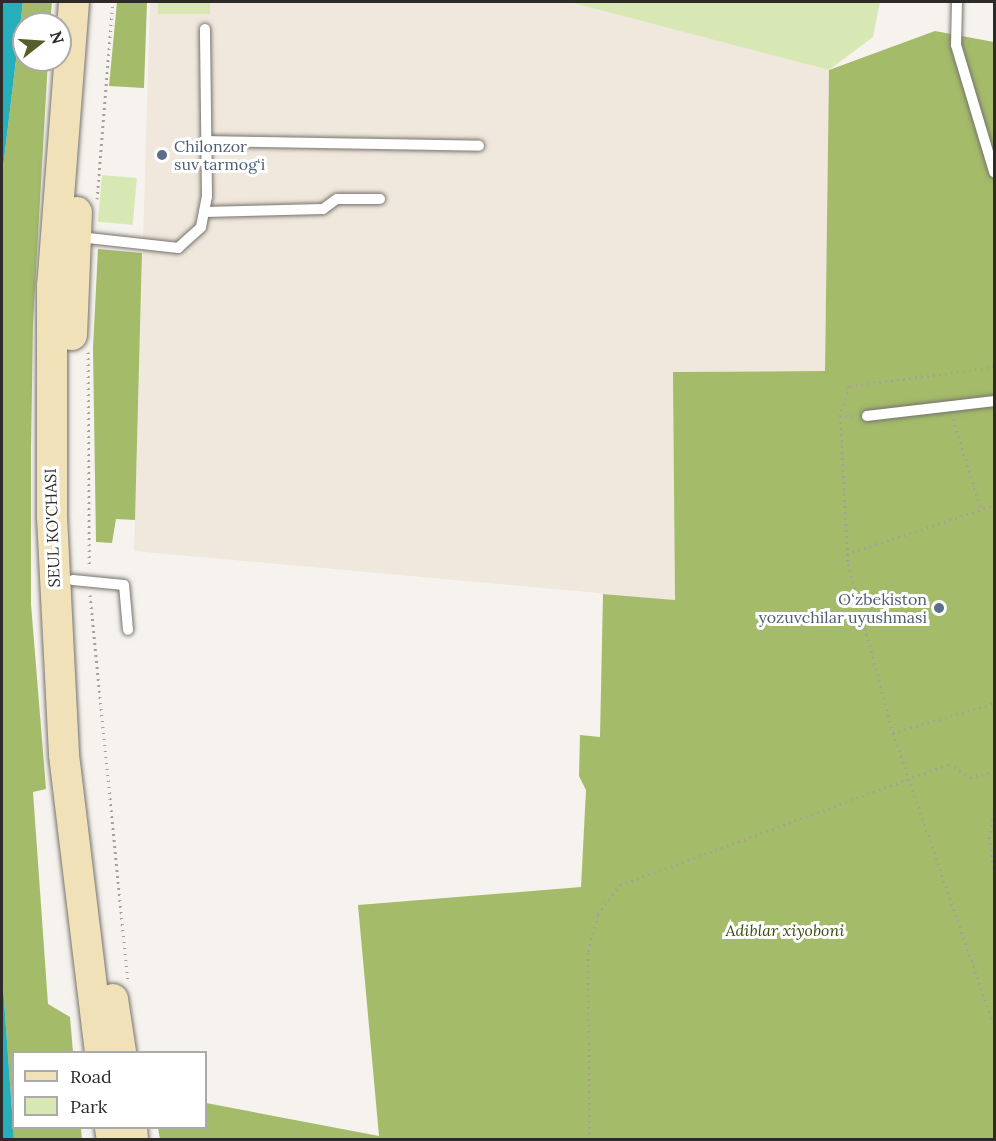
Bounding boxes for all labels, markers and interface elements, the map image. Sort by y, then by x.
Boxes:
north arrow [12,12,72,72]
text: N [46,28,69,46]
place label: Chilonzor suv tarmog‘i [174,136,265,174]
marker: Chilonzor suv tarmog‘i [155,148,169,162]
street label: SEUL KO'CHASI [40,468,64,588]
place label: Oʻzbekiston yozuvchilar uyushmasi [758,589,927,627]
marker: Oʻzbekiston yozuvchilar uyushmasi [932,601,946,615]
park label: Adiblar xiyoboni [726,920,844,940]
legend [12,1051,207,1129]
text: Road [70,1065,112,1088]
text: Park [70,1095,107,1118]

